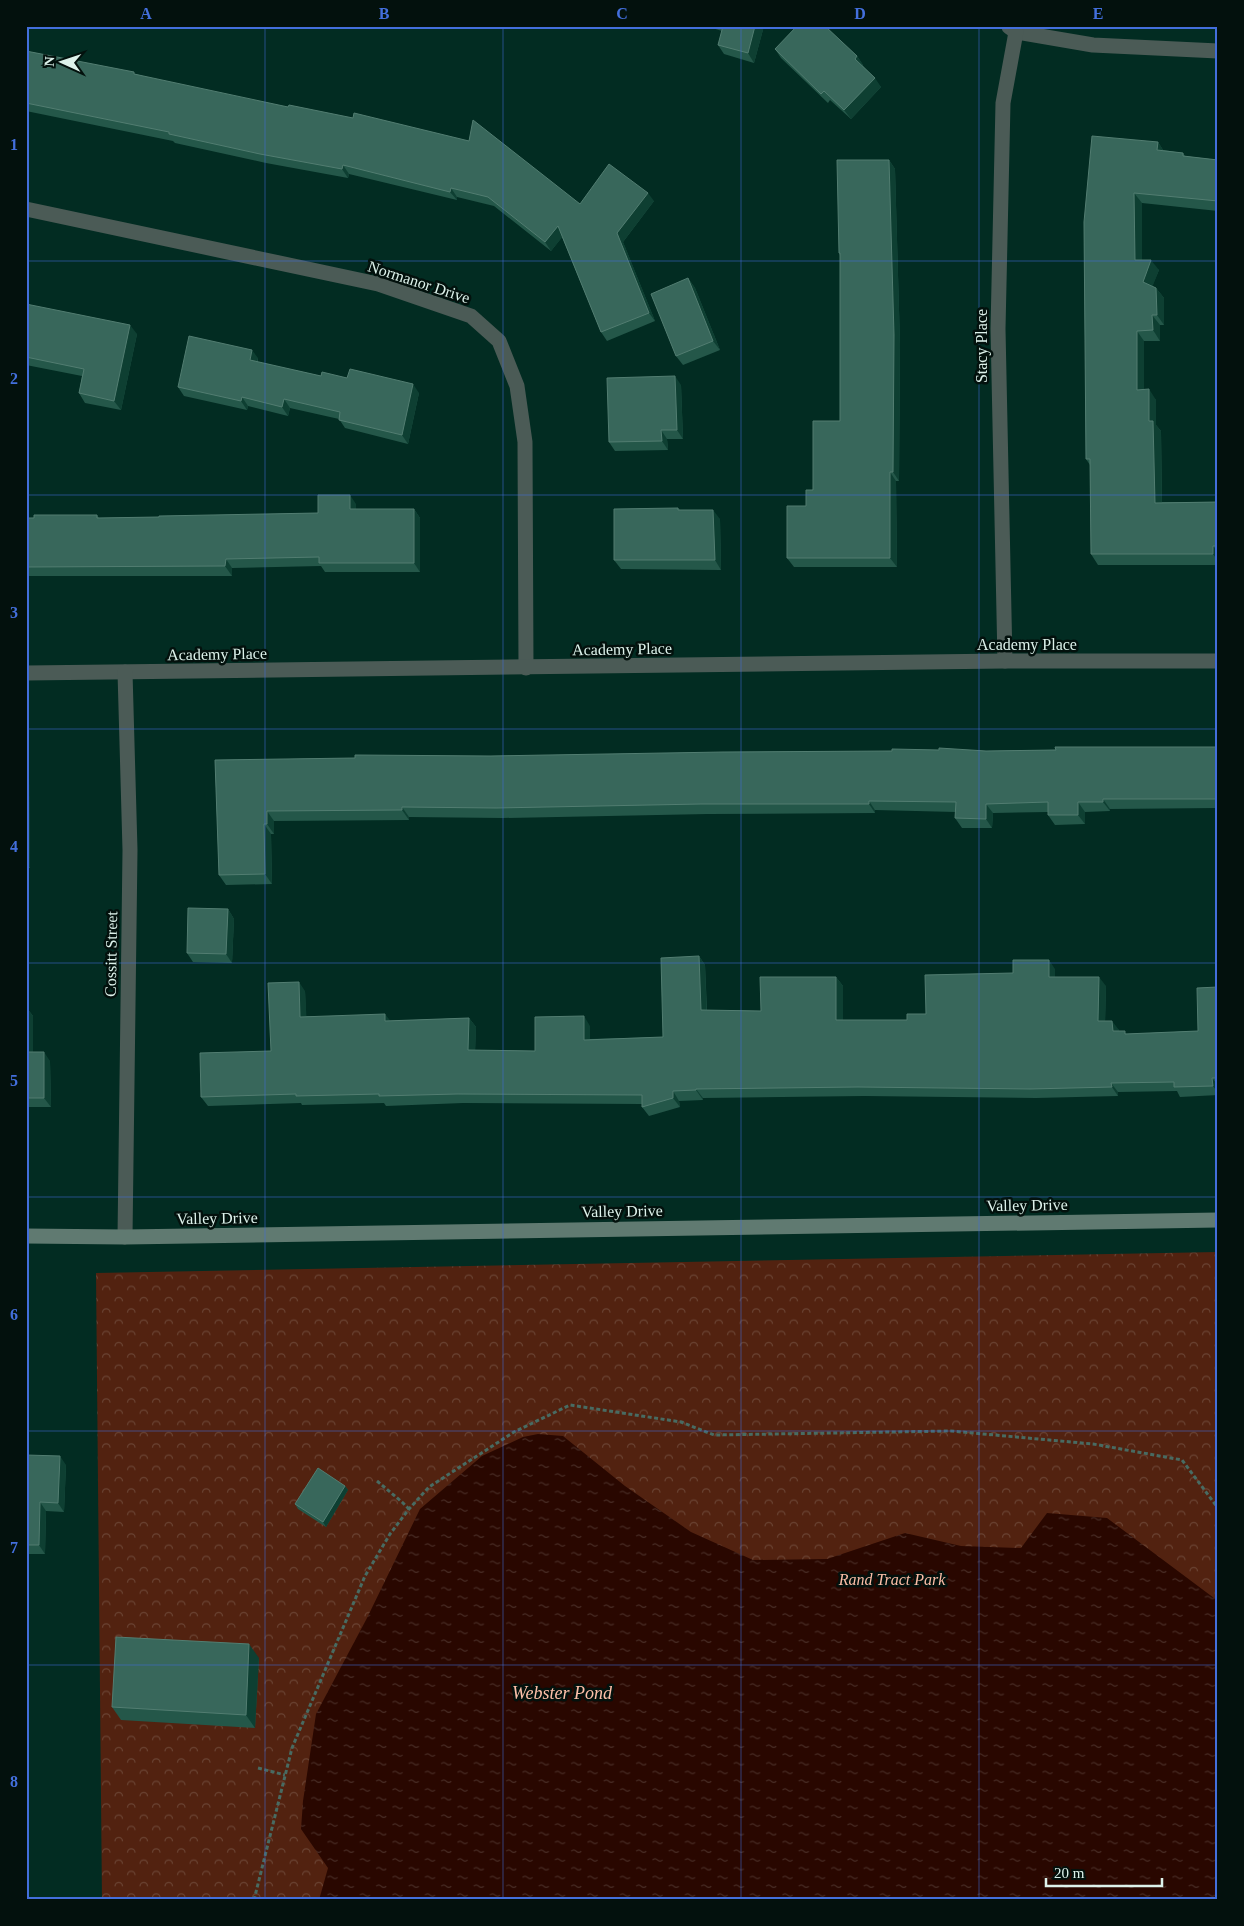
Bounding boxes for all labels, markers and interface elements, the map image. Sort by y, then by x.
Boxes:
text: A [140,5,152,22]
text: B [379,5,390,22]
text: C [616,5,628,22]
text: D [854,5,866,22]
text: E [1093,5,1103,22]
north arrow [38,38,88,88]
text: N [42,56,57,67]
text: 1 [10,136,18,153]
street label: Normanor Drive [366,258,472,306]
street label: Stacy Place [973,309,991,383]
text: 2 [10,370,18,387]
text: 3 [10,604,18,621]
street label: Academy Place [977,636,1077,654]
street label: Academy Place [572,640,672,659]
street label: Academy Place [167,645,267,664]
text: 4 [10,838,18,855]
street label: Cossitt Street [102,910,120,997]
text: 5 [10,1072,18,1089]
street label: Valley Drive [986,1196,1068,1215]
street label: Valley Drive [581,1202,663,1221]
street label: Valley Drive [176,1209,258,1228]
text: 6 [10,1306,18,1323]
text: 7 [10,1539,18,1556]
park label: Rand Tract Park [838,1571,946,1588]
water label: Webster Pond [512,1683,613,1703]
text: 8 [10,1773,18,1790]
scale bar [1046,1856,1163,1888]
text: 20 m [1054,1865,1085,1881]

